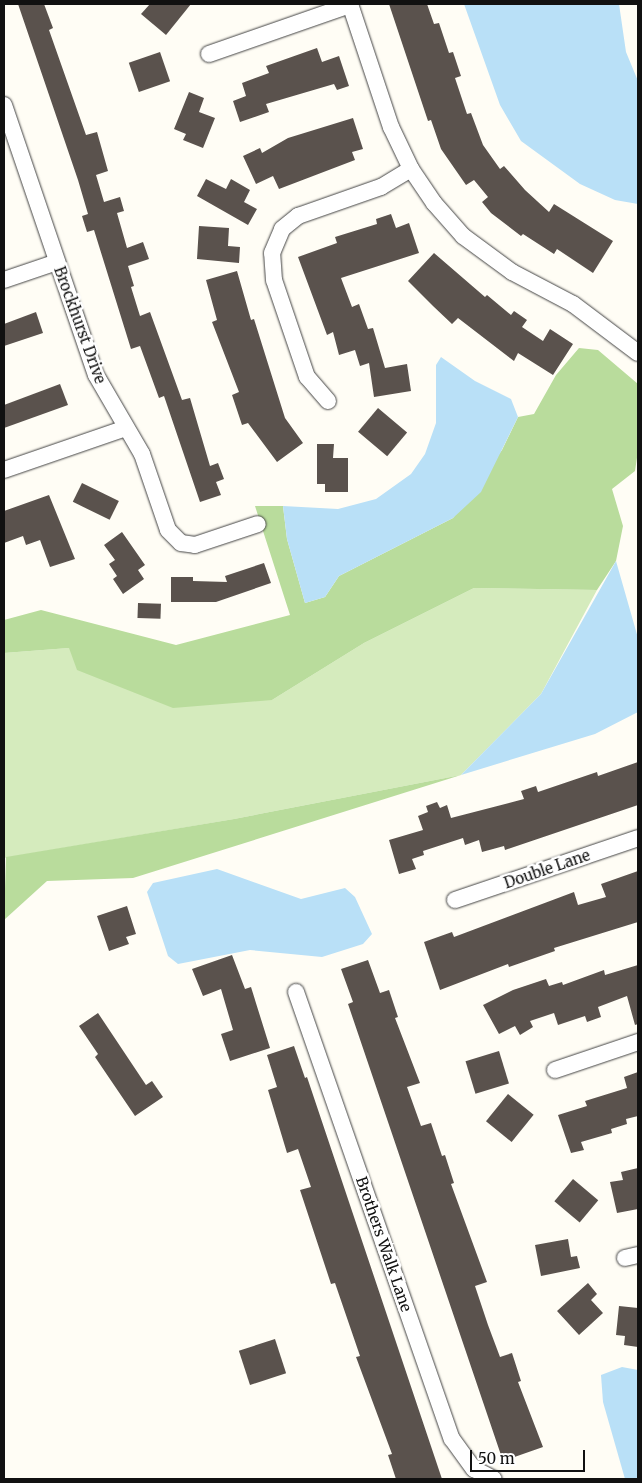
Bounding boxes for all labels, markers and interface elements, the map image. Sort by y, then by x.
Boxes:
street label: Brockhurst Drive [50,264,110,386]
street label: Double Lane [502,846,592,892]
street label: Brothers Walk Lane [352,1174,416,1314]
scale bar [472,1440,587,1472]
text: 50 m [478,1449,515,1468]

